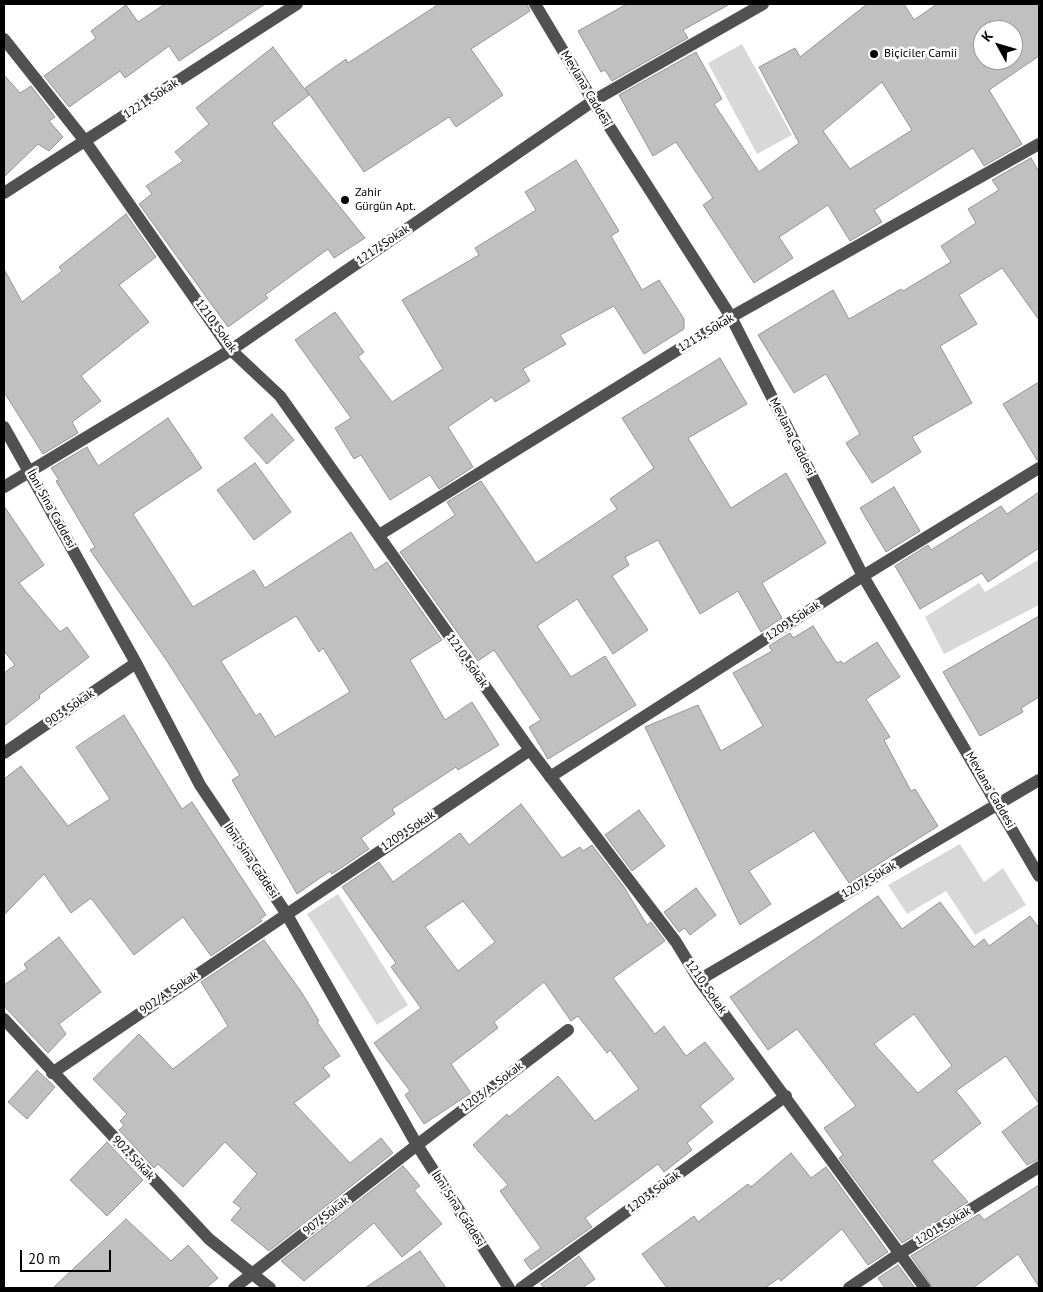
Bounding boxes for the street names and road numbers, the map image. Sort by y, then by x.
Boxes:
street label: Mevlana Caddesi [558,48,614,130]
street label: 1221. Sokak [121,76,181,122]
street label: 1217. Sokak [354,222,412,268]
street label: 1210. Sokak [192,297,240,355]
street label: 1213. Sokak [676,311,736,355]
street label: Mevlana Caddesi [766,395,818,479]
street label: İbni Sina Caddesi [23,467,79,551]
street label: 1209. Sokak [763,598,823,644]
street label: 1210. Sokak [443,631,491,691]
street label: 903. Sokak [43,686,97,730]
street label: Mevlana Caddesi [962,749,1018,831]
street label: 1209. Sokak [378,808,438,854]
street label: İbni Sina Caddesi [220,820,282,902]
street label: 1207. Sokak [839,859,899,901]
street label: 1210. Sokak [682,957,730,1017]
street label: 902/A. Sokak [137,968,201,1018]
street label: 1203/A. Sokak [458,1059,526,1115]
street label: 902. Sokak [109,1133,157,1183]
street label: İbni Sina Caddesi [428,1168,488,1250]
street label: 1203. Sokak [625,1168,683,1216]
street label: 907. Sokak [300,1194,352,1238]
street label: 1201. Sokak [913,1204,973,1248]

